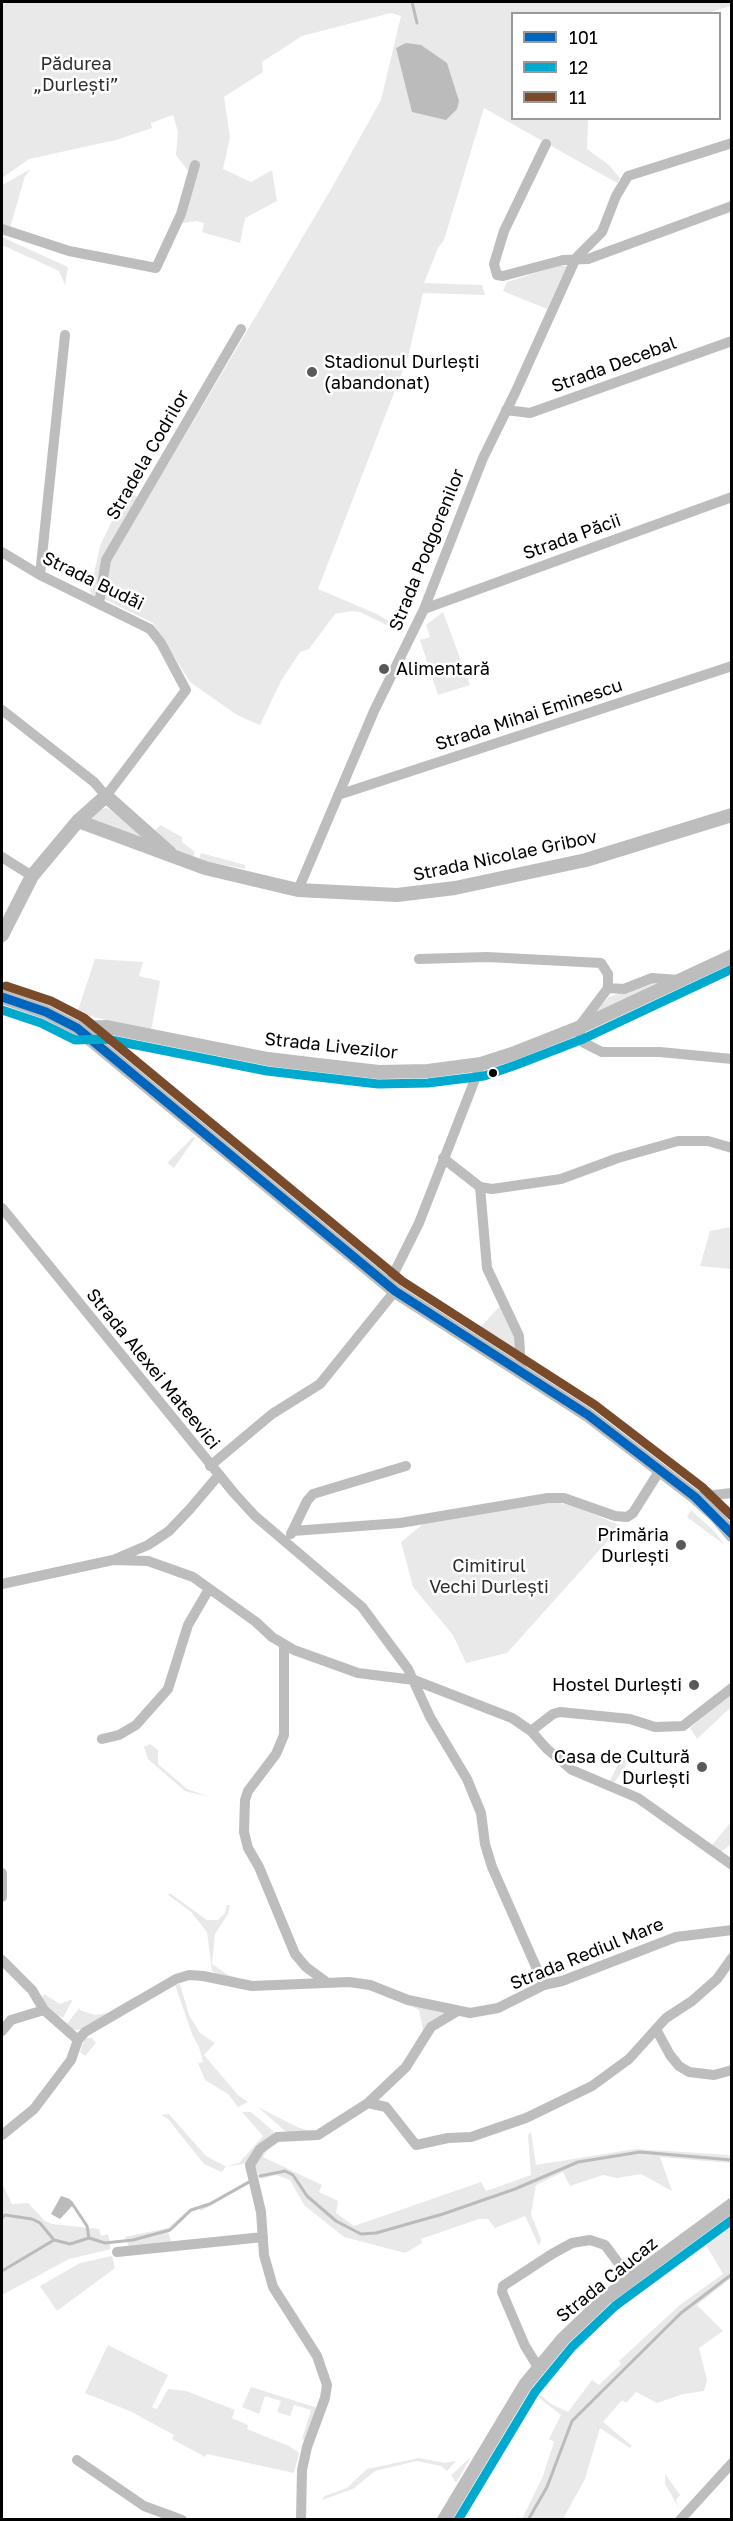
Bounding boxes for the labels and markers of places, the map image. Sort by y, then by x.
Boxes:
place label: Stadionul Durlești (abandonat) [324,351,480,394]
marker: Stadionul Durlești (abandonat) [305,365,319,379]
place label: Alimentară [396,658,490,680]
marker: Alimentară [377,662,391,676]
unlabelled marker [487,1067,499,1079]
place label: Primăria Durlești [597,1524,669,1567]
marker: Primăria Durlești [674,1538,688,1552]
place label: Hostel Durlești [552,1674,682,1696]
marker: Hostel Durlești [687,1678,701,1692]
place label: Casa de Cultură Durlești [554,1746,690,1788]
marker: Casa de Cultură Durlești [695,1760,709,1774]

